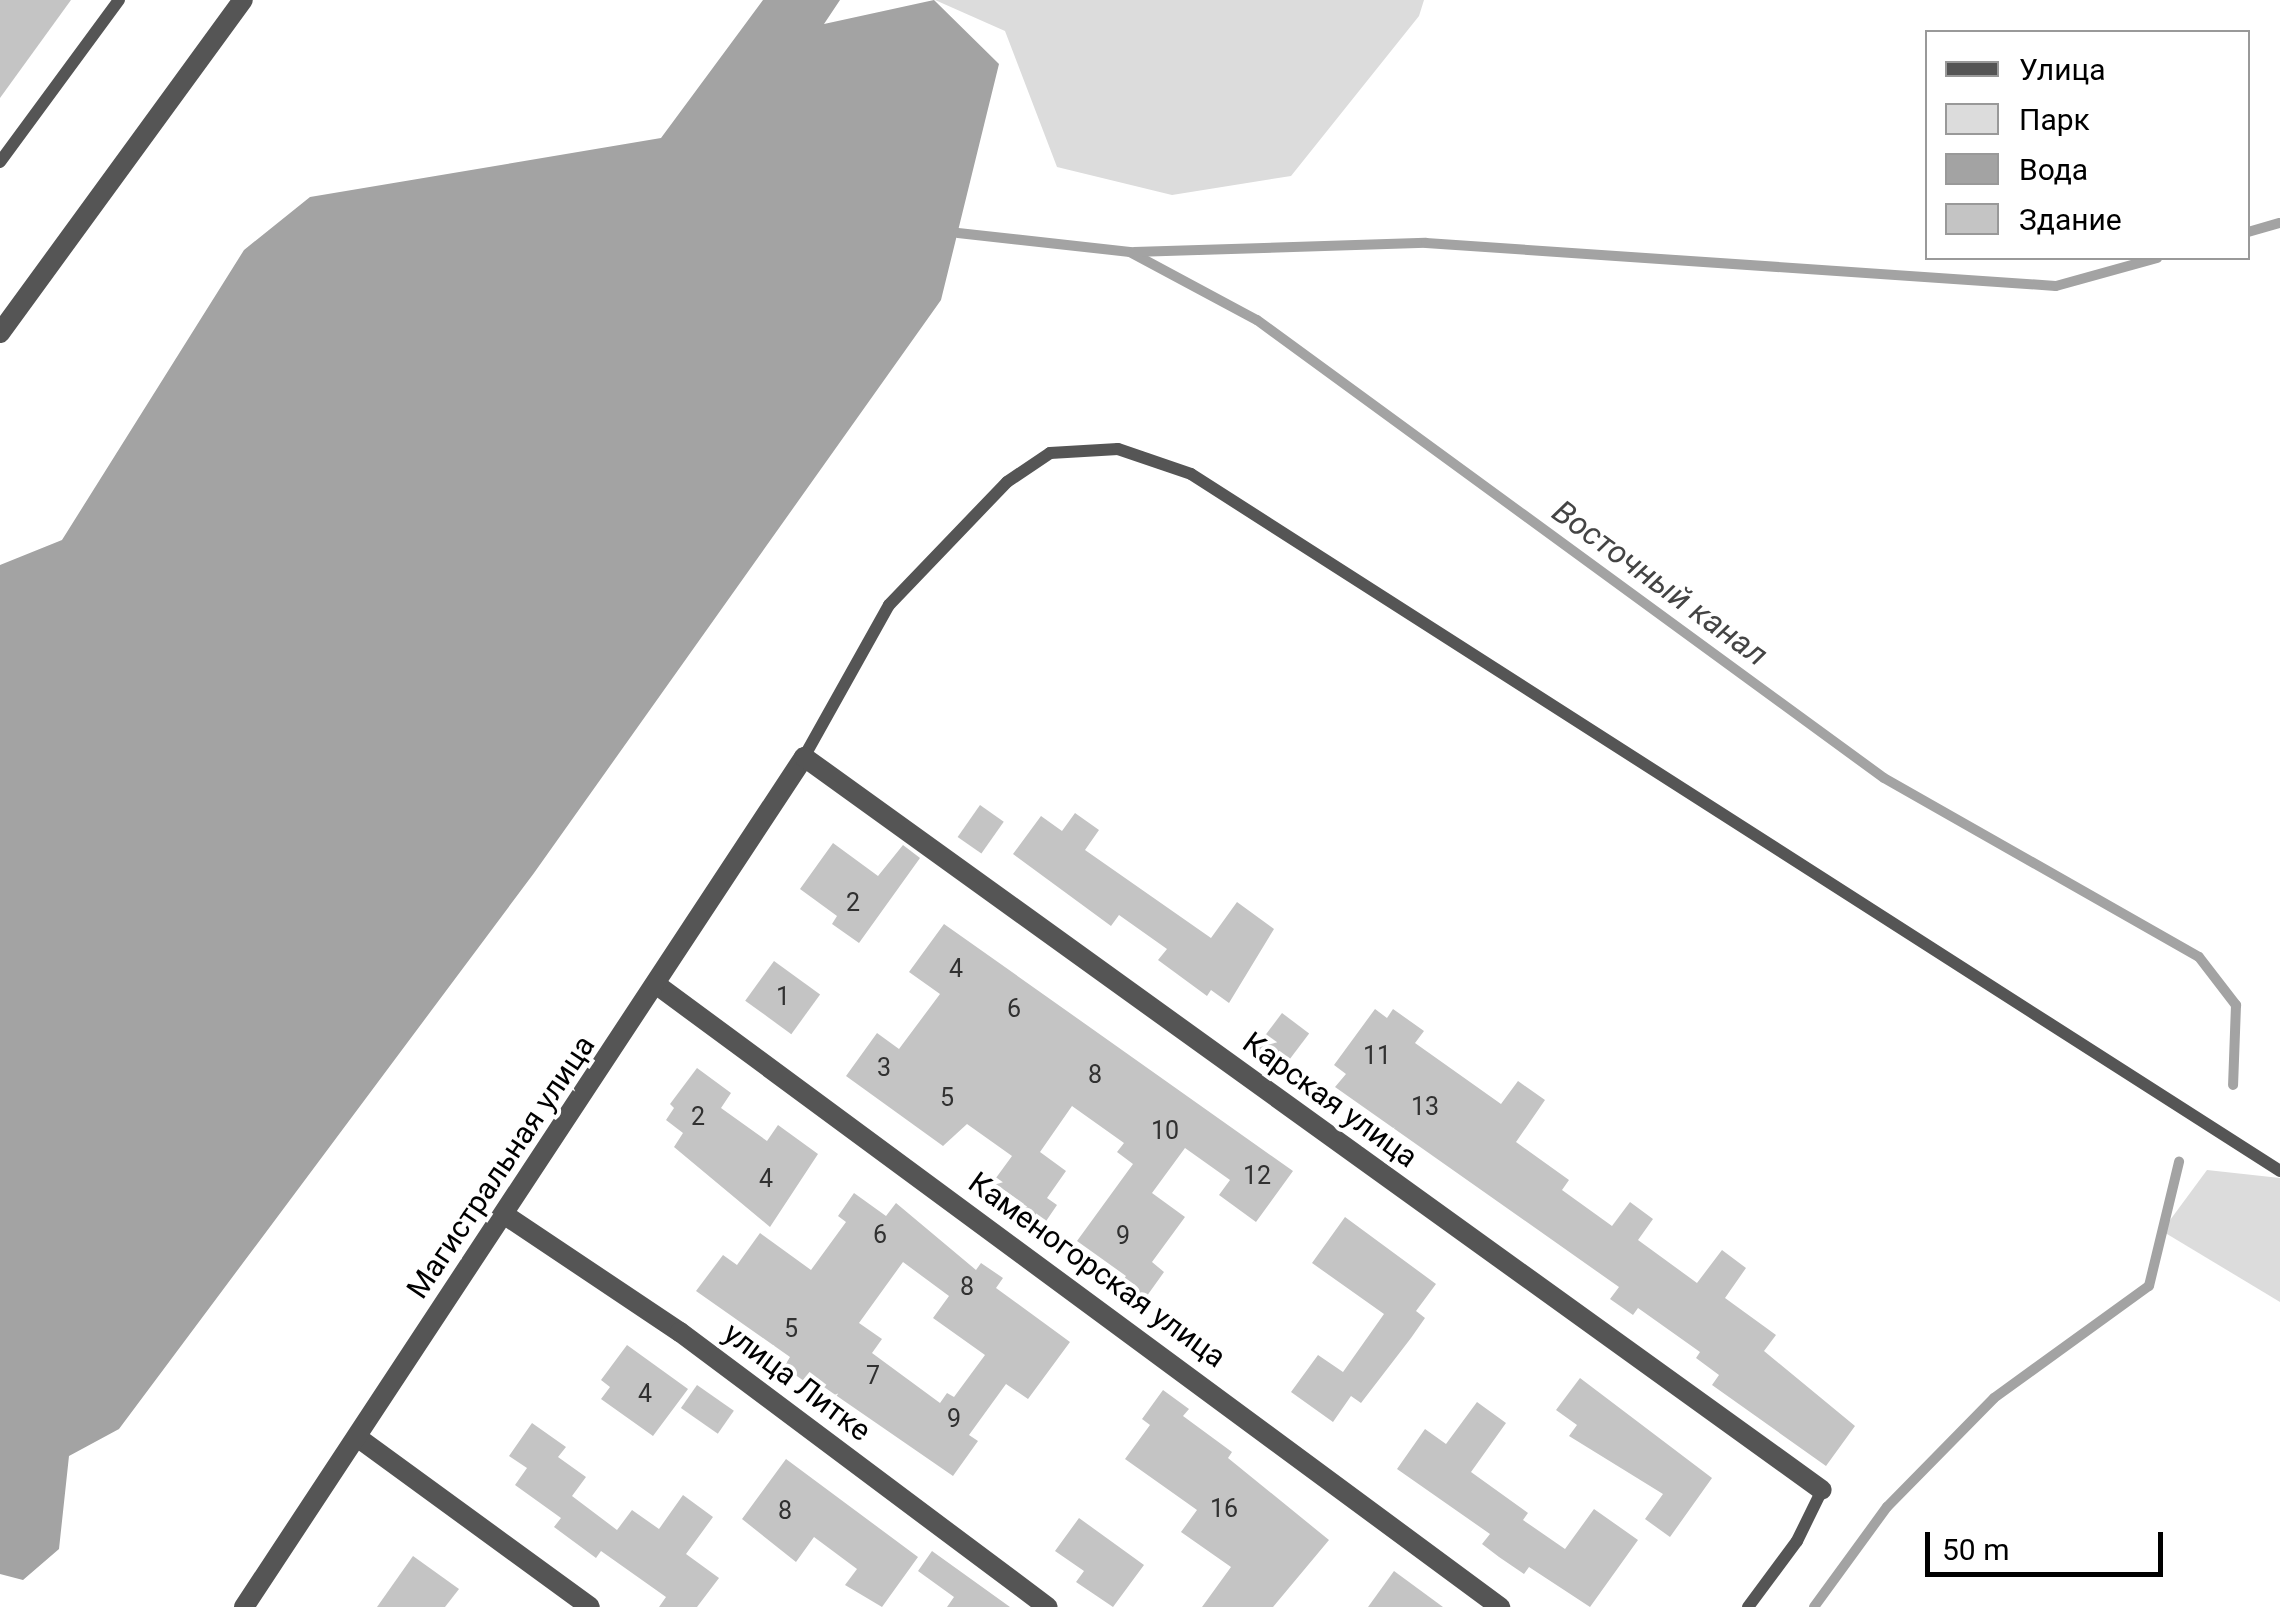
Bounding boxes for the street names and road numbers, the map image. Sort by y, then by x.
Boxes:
street label: Карская улица [1236,1025,1424,1175]
street label: Магистральная улица [400,1029,602,1305]
street label: Каменогорская улица [961,1165,1233,1375]
street label: улица Литке [716,1315,878,1449]

